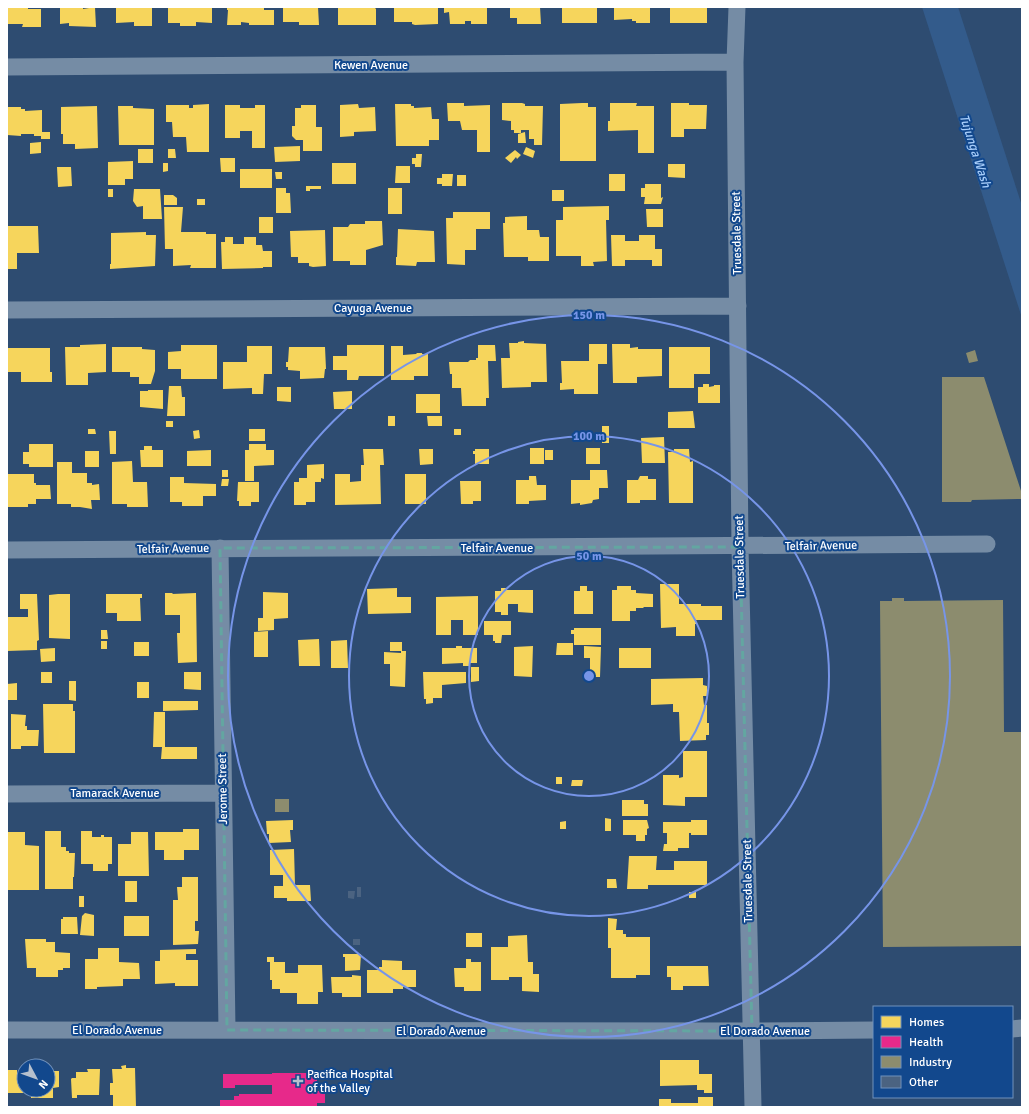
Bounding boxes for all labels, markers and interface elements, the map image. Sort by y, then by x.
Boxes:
street label: Kewen Avenue [334,58,408,73]
water label: Tujunga Wash [956,112,995,191]
street label: Truesdale Street [729,191,745,275]
street label: Cayuga Avenue [334,301,412,316]
text: 150 m [573,308,605,323]
text: 100 m [573,429,605,444]
street label: Truesdale Street [732,515,748,599]
street label: Telfair Avenue [785,538,857,554]
street label: Telfair Avenue [137,541,209,557]
street label: Telfair Avenue [461,541,533,556]
text: 50 m [576,549,602,564]
centre of rings [582,669,596,683]
street label: Jerome Street [215,753,231,825]
street label: Tamarack Avenue [71,786,159,801]
street label: Truesdale Street [740,839,756,923]
legend [873,1006,1013,1098]
text: Homes [909,1015,944,1030]
street label: El Dorado Avenue [72,1023,162,1038]
street label: El Dorado Avenue [396,1024,486,1039]
street label: El Dorado Avenue [720,1024,810,1039]
text: Health [909,1035,943,1050]
text: Industry [909,1055,952,1070]
north arrow [16,1058,56,1098]
place label: Pacifica Hospital of the Valley [307,1067,393,1096]
marker: Pacifica Hospital of the Valley [292,1075,304,1087]
text: Other [909,1075,939,1090]
text: N [36,1077,51,1091]

